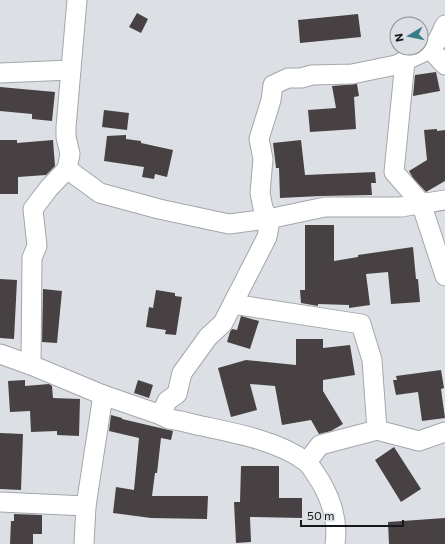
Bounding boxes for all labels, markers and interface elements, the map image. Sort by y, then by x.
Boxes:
north arrow [389,16,429,56]
text: N [392,33,406,43]
scale bar [301,502,403,528]
text: 50 m [307,508,335,522]

